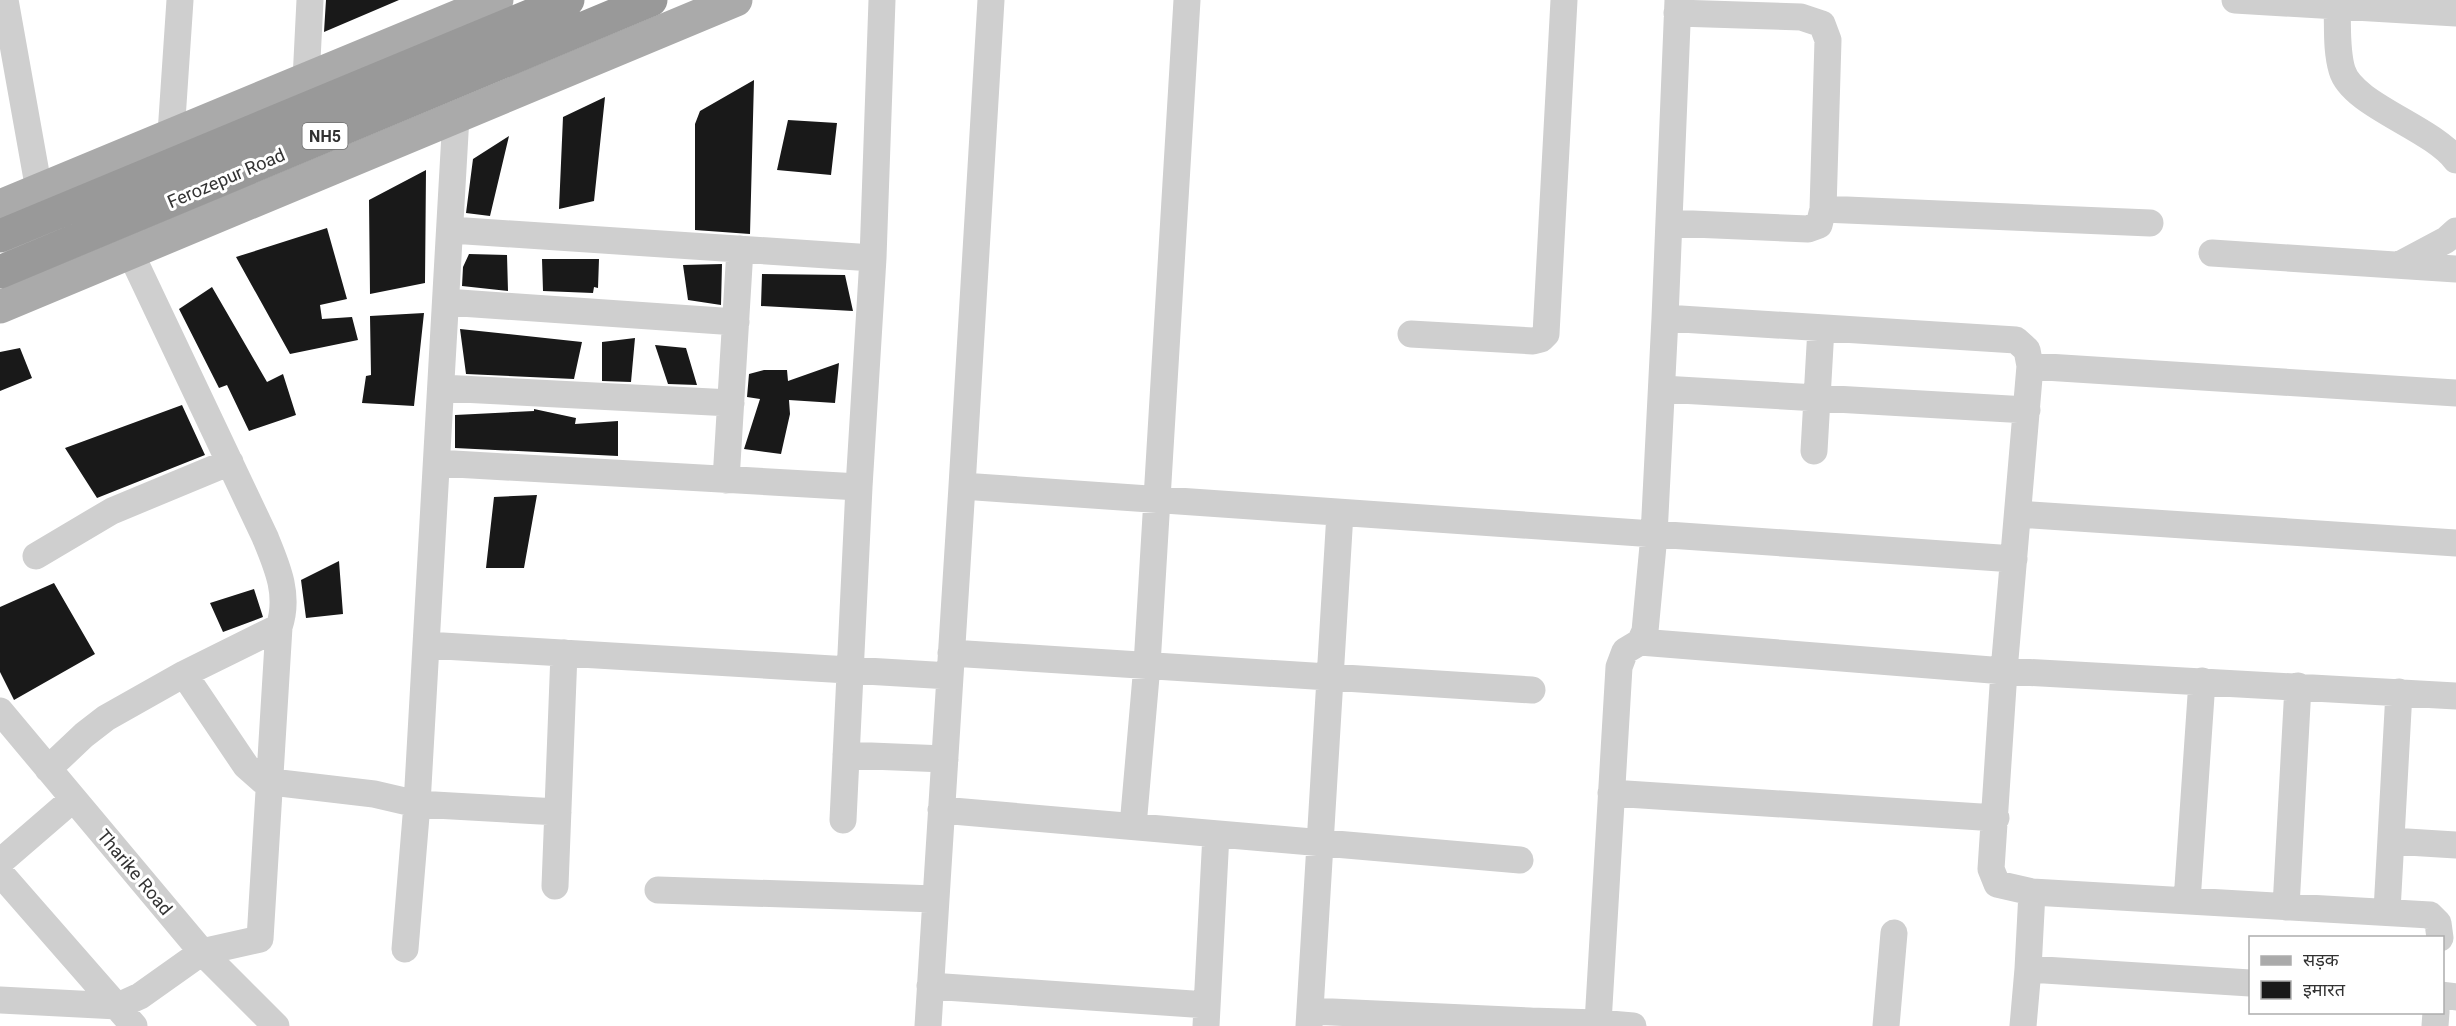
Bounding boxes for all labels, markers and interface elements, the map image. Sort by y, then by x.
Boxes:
road number: NH5 [302,123,348,149]
street label: Ferozepur Road [164,144,288,212]
street label: Tharike Road [93,825,177,919]
legend [2249,936,2444,1014]
text: सड़क [2303,949,2340,970]
text: इमारत [2303,979,2346,1000]

